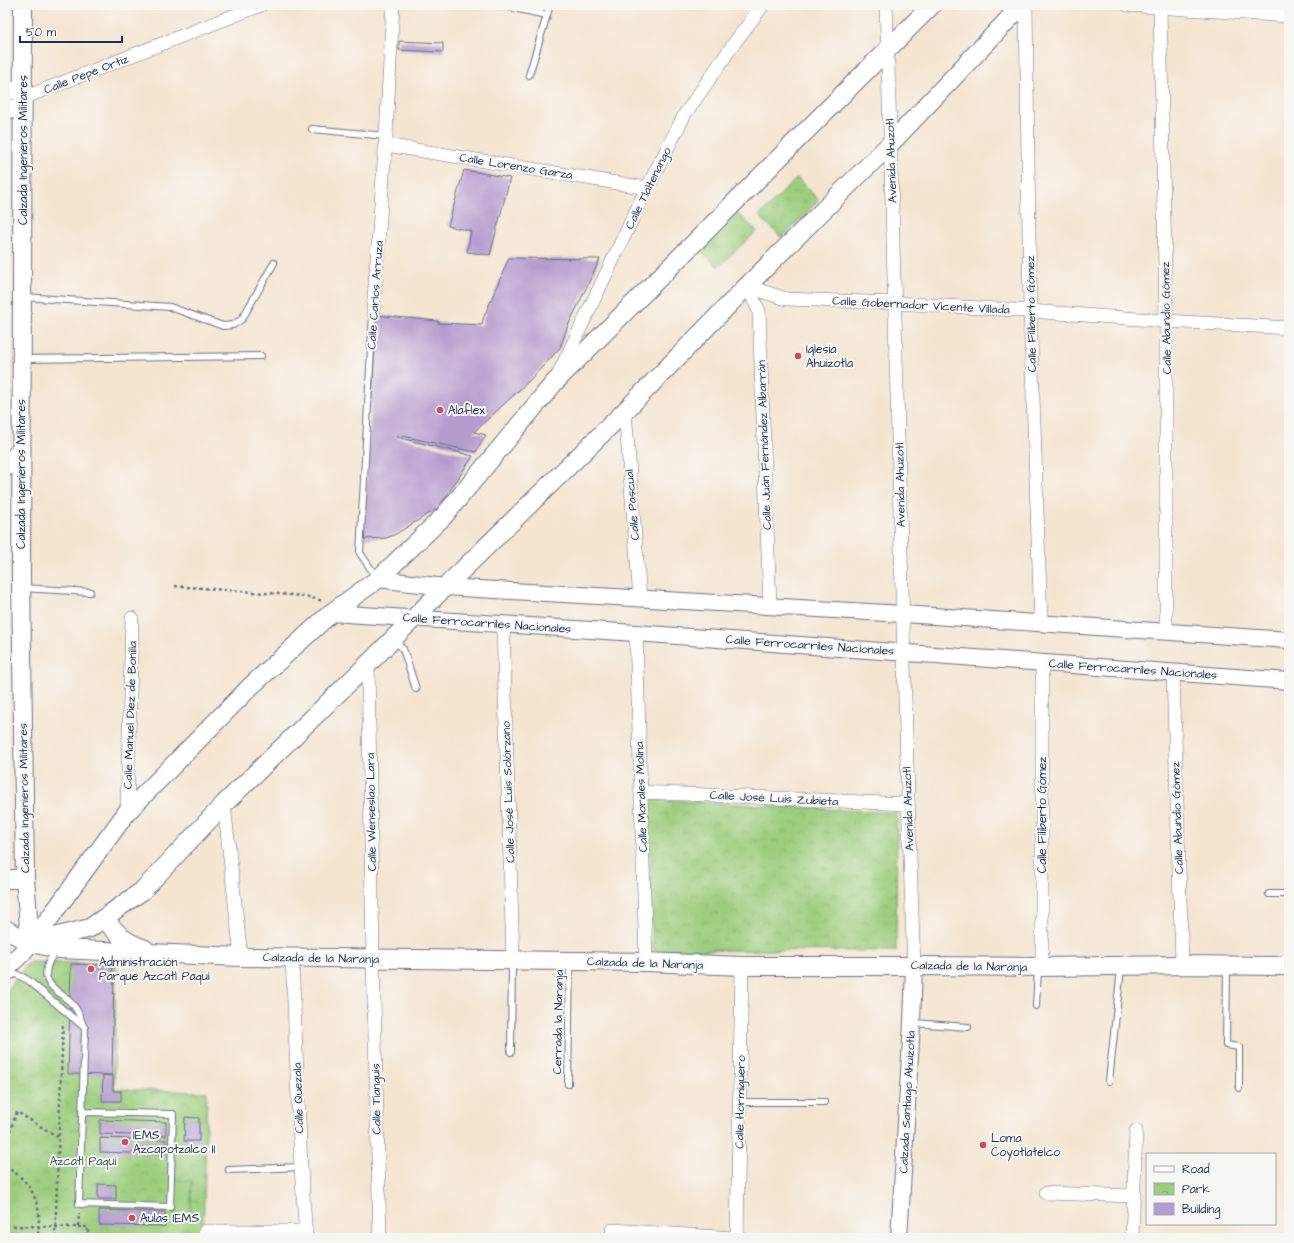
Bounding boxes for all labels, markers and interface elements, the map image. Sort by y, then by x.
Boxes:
scale bar [20,18,122,44]
text: 50 m [26,24,57,41]
street label: Calle Pepe Ortiz [42,51,131,98]
street label: Calzada Ingenieros Militares [15,75,33,225]
street label: Avenida Ahuzotl [882,118,901,203]
street label: Calle Tlaltenango [621,144,677,233]
street label: Calle Lorenzo Garza [458,149,574,184]
street label: Calle Carlos Arruza [363,240,388,350]
street label: Calle Filiberto Gómez [1022,256,1041,372]
street label: Calle Abundio Gómez [1157,262,1176,374]
street label: Calle Gobernador Vicente Villada [832,292,1010,319]
place label: Iglesia Ahuizotla [806,341,853,372]
marker: Iglesia Ahuizotla [793,351,803,361]
street label: Calle Juán Fernández Albarrán [753,360,776,530]
street label: Calzada Ingenieros Militares [13,399,31,549]
place label: Alaflex [448,402,485,419]
marker: Alaflex [435,405,445,415]
street label: Avenida Ahuzotl [891,443,910,527]
street label: Calle Pascual [621,469,644,541]
street label: Calle Ferrocarriles Nacionales [402,609,572,638]
street label: Calle Ferrocarriles Nacionales [725,631,895,660]
street label: Calle Manuel Diez de Bonilla [119,641,142,789]
street label: Calle Ferrocarriles Nacionales [1048,655,1218,684]
street label: Calle José Luis Solórzano [498,721,519,863]
street label: Calzada Ingenieros Militares [15,723,35,873]
street label: Calle Morales Molina [631,741,652,853]
street label: Calle Wenseslao Lara [362,753,381,871]
street label: Calle Filiberto Gómez [1034,757,1051,873]
street label: Calle Abundio Gómez [1167,761,1188,875]
street label: Avenida Ahuzotl [899,766,918,851]
street label: Calle José Luis Zubieta [709,787,839,810]
street label: Calzada de la Naranja [263,949,379,968]
street label: Calzada de la Naranja [587,953,703,974]
place label: Administración Parque Azcatl Paqui [99,954,210,985]
street label: Calzada de la Naranja [911,957,1027,976]
marker: Administración Parque Azcatl Paqui [86,964,96,974]
street label: Cerrada la Naranja [549,969,568,1075]
street label: Calzada Santiago Ahuizotla [895,1030,921,1174]
street label: Calle Hormiguero [731,1055,751,1149]
street label: Calle Quezala [289,1062,308,1134]
street label: Calle Tianguis [367,1063,387,1135]
place label: IEMS Azcapotzalco II [133,1127,216,1158]
place label: Loma Coyotlatelco [991,1130,1060,1162]
marker: IEMS Azcapotzalco II [120,1137,130,1147]
marker: Loma Coyotlatelco [978,1140,988,1150]
park label: Azcatl Paqui [50,1153,117,1170]
legend [1146,1153,1276,1225]
text: Road [1182,1161,1210,1178]
text: Park [1182,1181,1210,1198]
text: Building [1182,1201,1220,1219]
place label: Aulas IEMS [140,1210,199,1227]
marker: Aulas IEMS [127,1213,137,1223]

